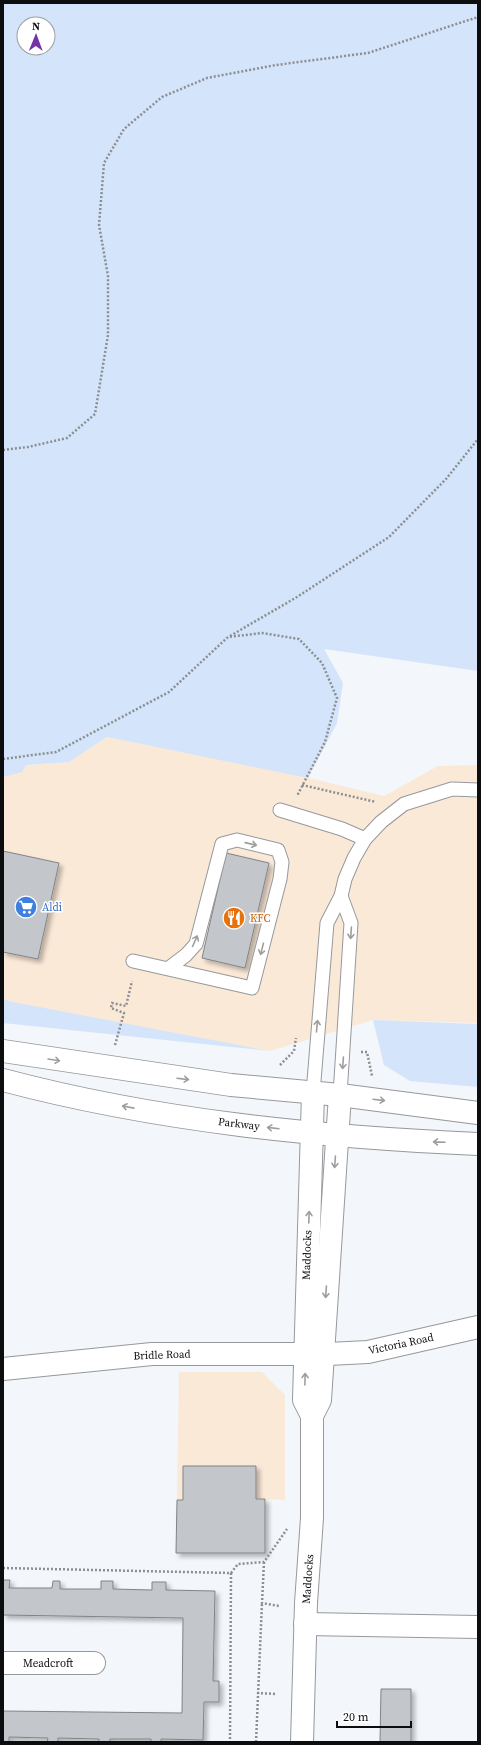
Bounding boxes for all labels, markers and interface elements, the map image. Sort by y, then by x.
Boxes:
north arrow [16,16,56,56]
text: N [32,19,40,34]
one-way arrow [244,840,257,848]
supermarket icon: Aldi [13,894,39,920]
place label: Aldi [42,900,62,915]
restaurant icon: KFC [221,905,247,931]
place label: KFC [250,911,271,926]
one-way arrow [347,926,354,939]
one-way arrow [192,935,200,947]
one-way arrow [258,942,265,955]
one-way arrow [314,1020,321,1033]
one-way arrow [48,1056,61,1064]
one-way arrow [339,1056,346,1069]
one-way arrow [176,1075,189,1083]
one-way arrow [372,1096,385,1104]
one-way arrow [122,1103,135,1111]
street label: Parkway [217,1114,261,1134]
one-way arrow [267,1124,280,1132]
one-way arrow [433,1139,446,1146]
one-way arrow [332,1155,339,1168]
one-way arrow [305,1211,312,1224]
street label: Maddocks [299,1230,315,1280]
one-way arrow [323,1285,330,1298]
street label: Victoria Road [367,1330,436,1358]
street label: Bridle Road [133,1346,192,1363]
one-way arrow [301,1373,308,1386]
street label: Maddocks [299,1553,317,1604]
street label: Meadcroft [23,1656,74,1671]
scale bar [337,1703,411,1729]
text: 20 m [343,1709,369,1725]

